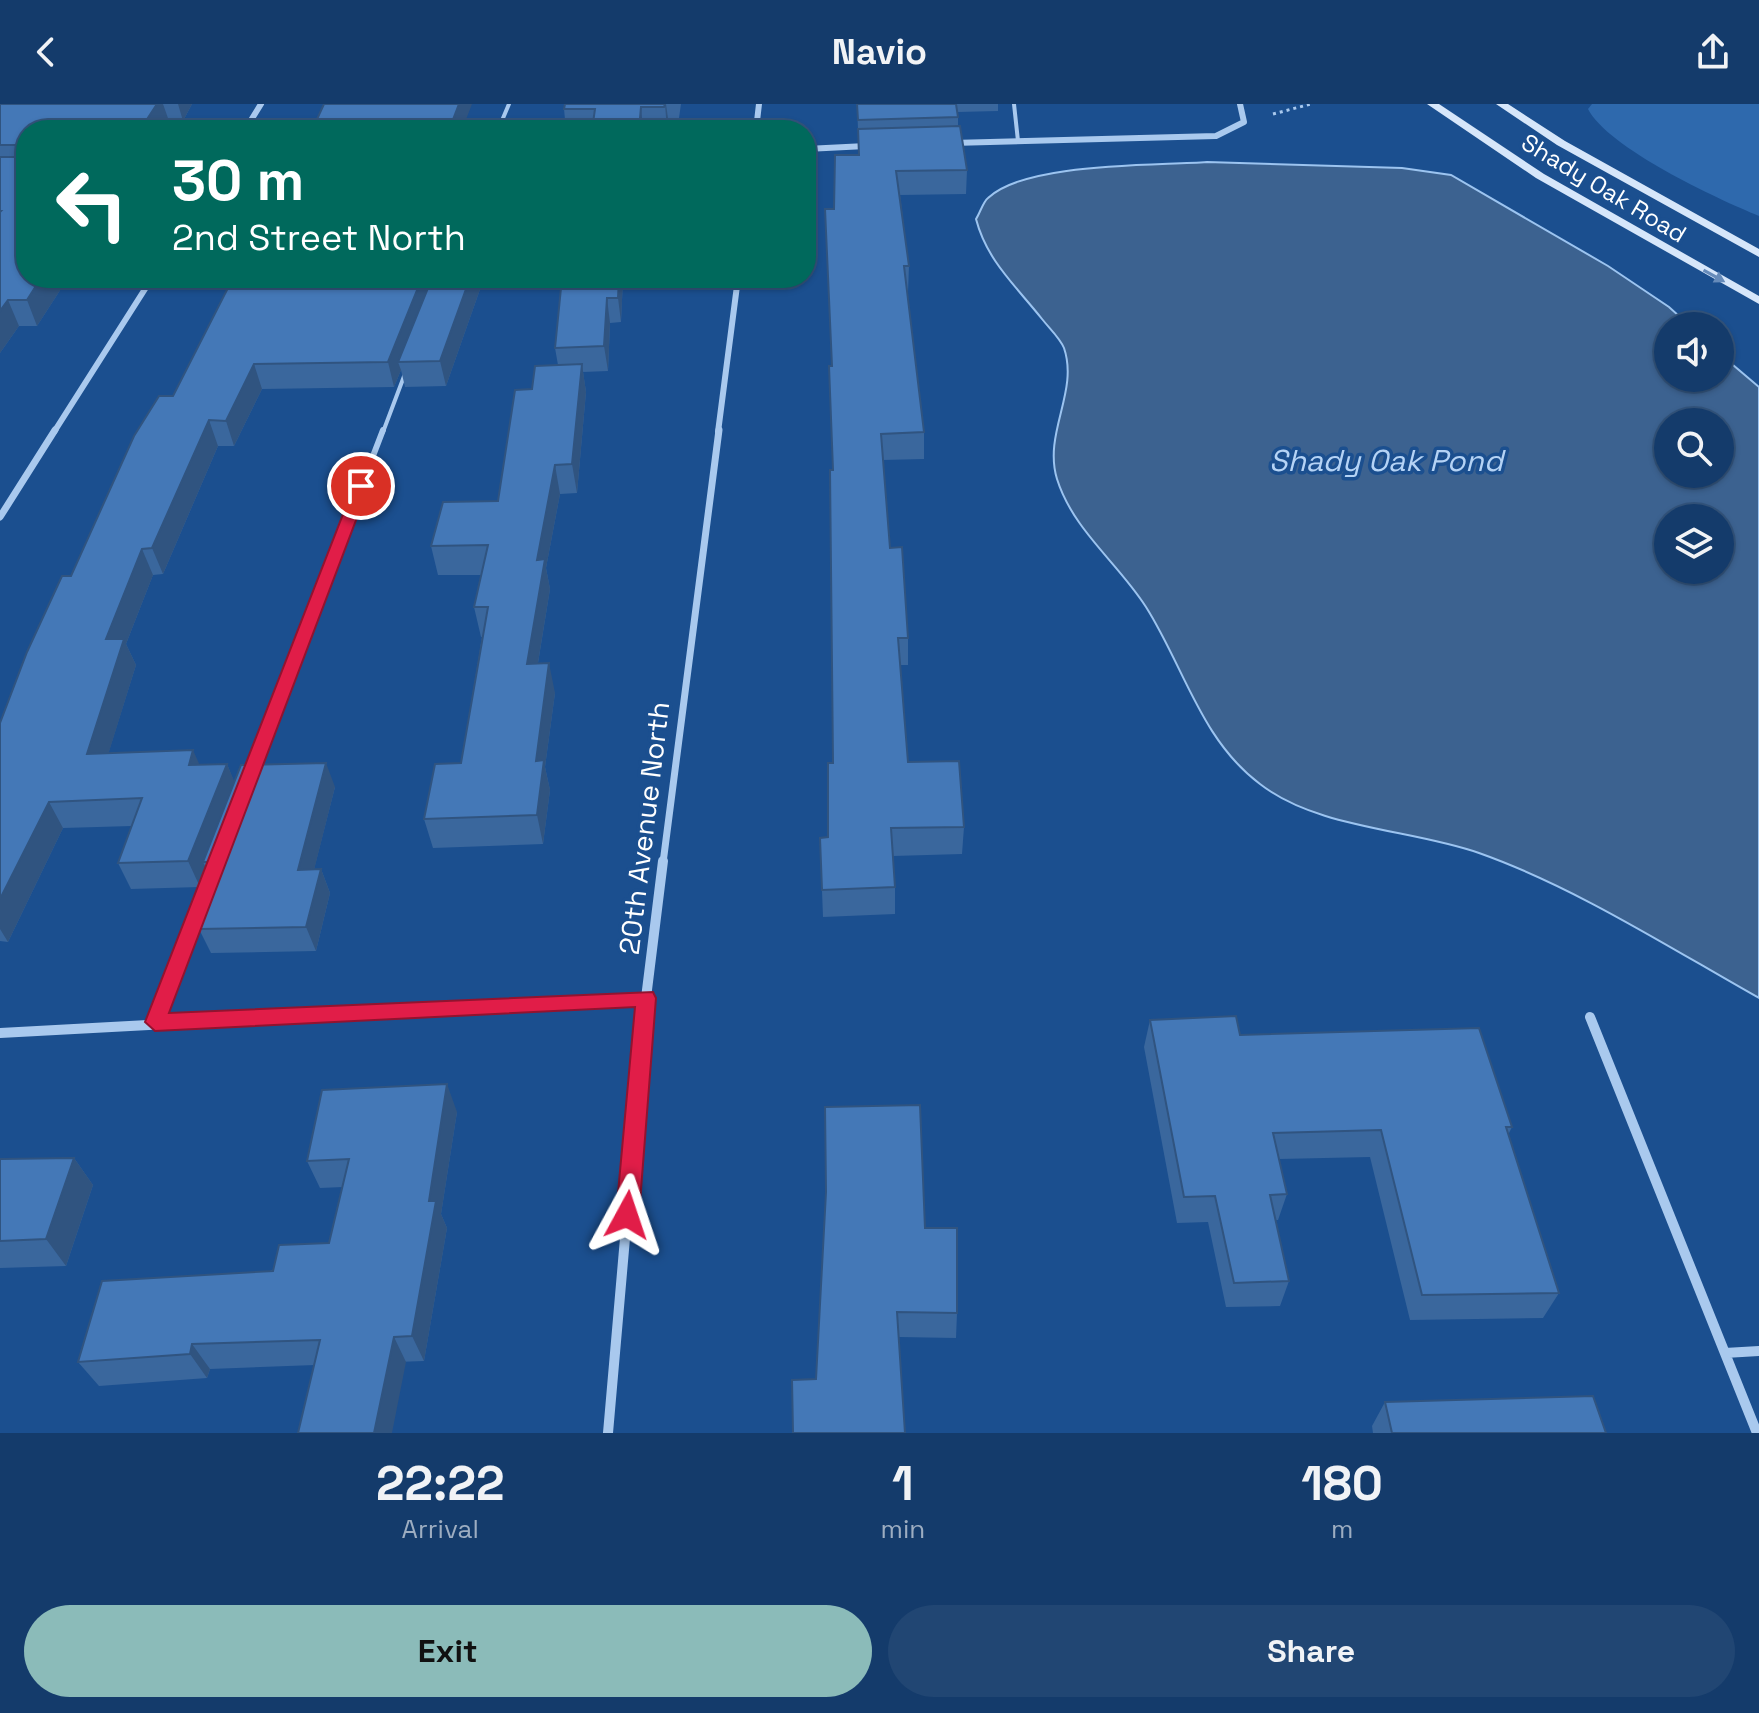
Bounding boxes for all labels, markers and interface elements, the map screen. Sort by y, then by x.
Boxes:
text: Navio [832,29,927,75]
icon: back [24,30,68,74]
icon: share [1691,30,1735,74]
street label: Shady Oak Road [1516,127,1692,249]
text: 30 m [172,145,304,216]
icon: left [40,152,144,256]
text: 2nd Street North [172,215,466,261]
one-way arrow [1703,268,1725,282]
map controls [1654,312,1734,584]
button: sound [1654,312,1734,392]
button: search [1654,408,1734,488]
water label: Shady Oak Pond [1269,441,1507,480]
pin [327,452,395,520]
icon: arrive [339,464,383,508]
button: layers [1654,504,1734,584]
street label: 20th Avenue North [611,700,677,956]
position arrow [585,1173,669,1257]
text: 22:22 [376,1453,504,1514]
text: 1 [892,1453,914,1514]
text: 180 [1301,1453,1383,1514]
text: Arrival [402,1512,479,1546]
text: min [881,1512,925,1546]
text: m [1331,1512,1353,1546]
button: Exit [24,1605,872,1697]
button: Share [888,1605,1735,1697]

